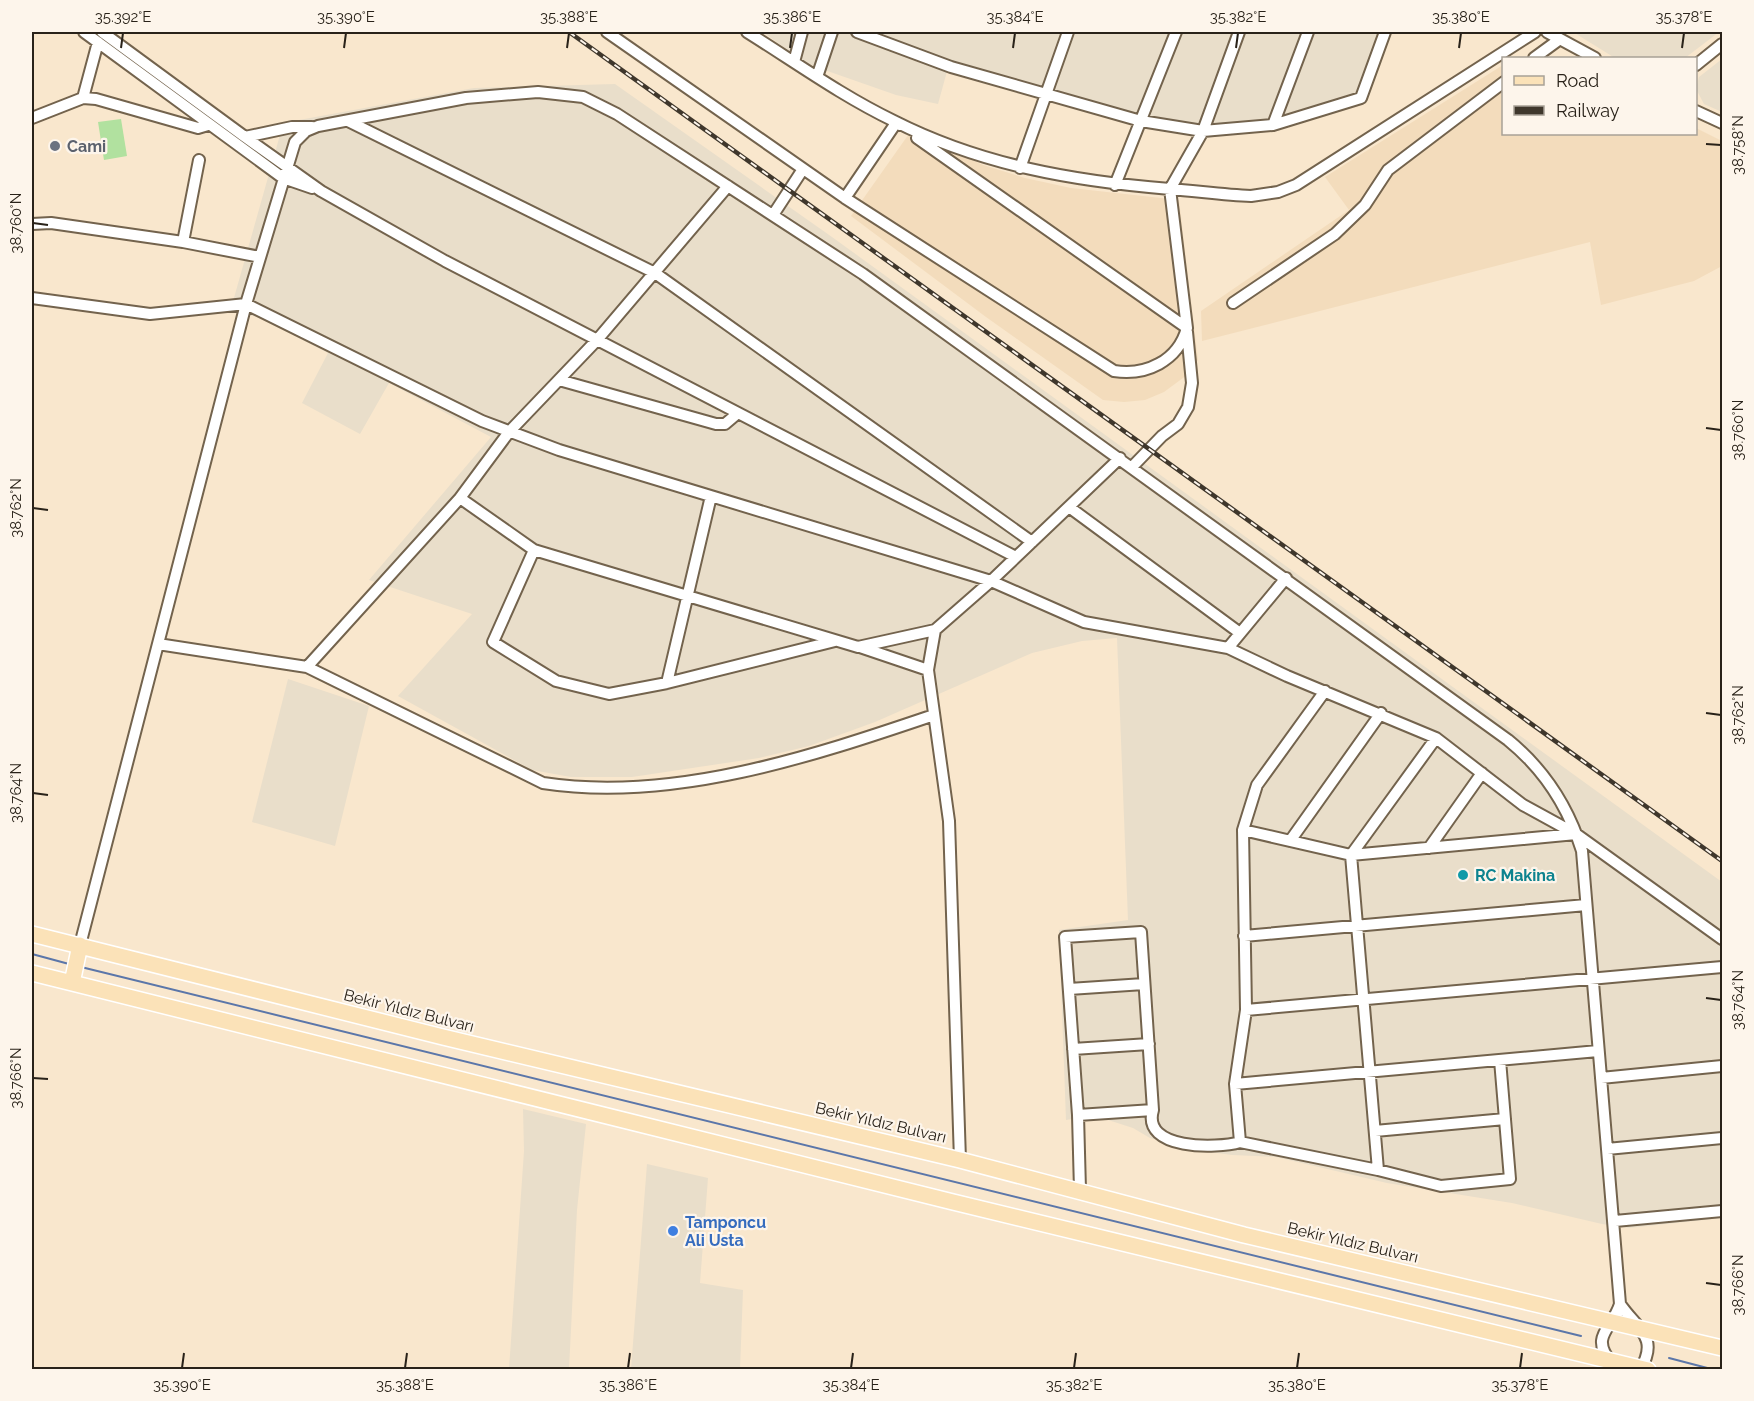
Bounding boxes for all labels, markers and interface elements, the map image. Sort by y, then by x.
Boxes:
text: 35.392°E [95,8,151,26]
text: 35.390°E [317,8,375,26]
text: 35.388°E [540,8,598,26]
text: 35.386°E [763,8,821,26]
text: 35.384°E [986,8,1044,26]
text: 35.382°E [1210,8,1266,26]
text: 35.380°E [1432,8,1490,26]
text: 35.378°E [1656,8,1713,26]
legend [1502,57,1697,135]
text: Road [1556,70,1599,91]
text: Railway [1556,100,1620,121]
text: 38.758°N [1729,115,1747,175]
place label: Cami [67,137,106,156]
marker: Cami [48,139,62,153]
text: 38.760°N [7,193,25,253]
text: 38.760°N [1729,400,1747,460]
text: 38.762°N [7,478,25,538]
text: 38.762°N [1729,685,1747,745]
text: 38.764°N [7,763,25,823]
place label: RC Makina [1475,866,1555,885]
marker: RC Makina [1456,868,1470,882]
text: 38.764°N [1729,970,1747,1030]
street label: Bekir Yıldız Bulvarı [342,985,476,1036]
text: 38.766°N [7,1047,25,1109]
street label: Bekir Yıldız Bulvarı [814,1098,948,1147]
place label: Tamponcu Ali Usta [685,1213,766,1250]
street label: Bekir Yıldız Bulvarı [1286,1218,1420,1267]
marker: Tamponcu Ali Usta [666,1224,680,1238]
text: 38.766°N [1729,1254,1747,1316]
text: 35.390°E [153,1376,211,1394]
text: 35.388°E [376,1376,434,1394]
text: 35.386°E [599,1376,657,1394]
text: 35.384°E [822,1376,880,1394]
text: 35.382°E [1046,1376,1102,1394]
text: 35.380°E [1268,1376,1326,1394]
text: 35.378°E [1492,1376,1549,1394]

